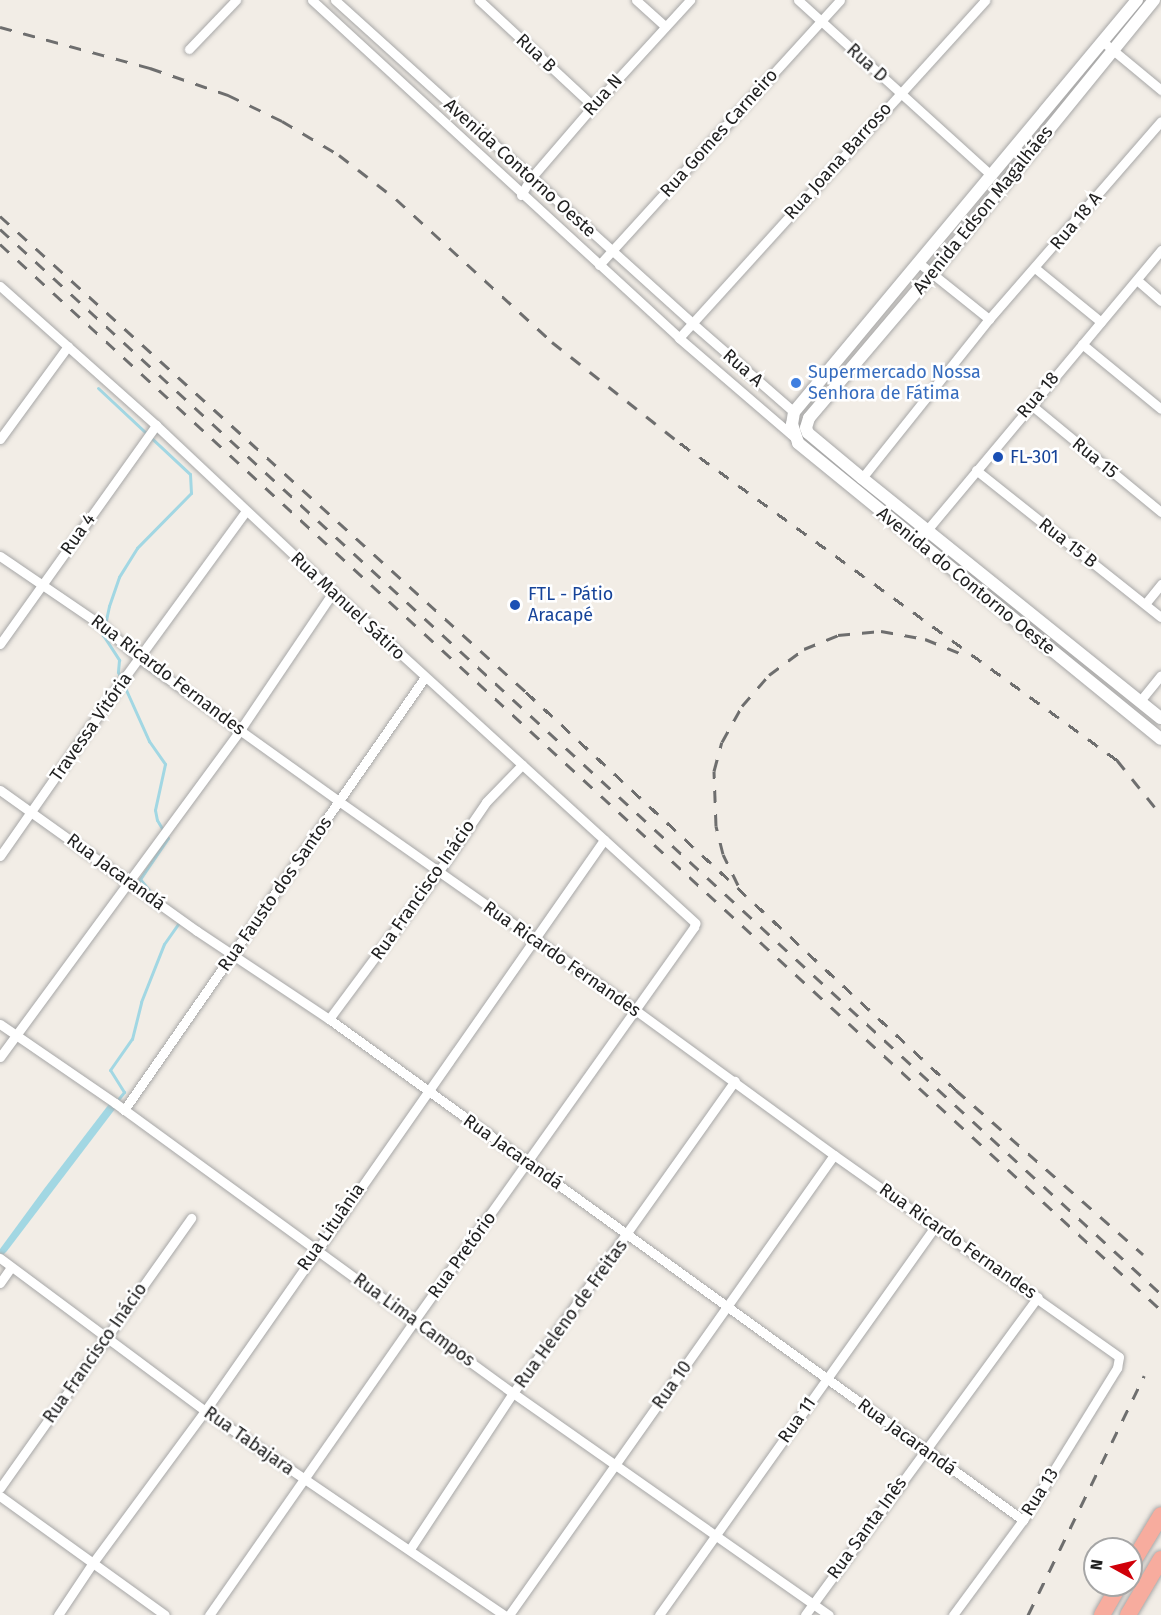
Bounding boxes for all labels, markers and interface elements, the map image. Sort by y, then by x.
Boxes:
street label: Rua B [511,29,561,77]
street label: Rua D [842,39,892,87]
street label: Rua Gomes Carneiro [656,64,782,202]
street label: Rua N [579,70,627,120]
street label: Avenida Contorno Oeste [440,94,600,242]
street label: Rua Joana Barroso [780,98,896,224]
street label: Avenida Edson Magalhães [908,122,1058,298]
street label: Rua 18 A [1046,188,1106,254]
street label: Rua A [718,345,768,391]
place label: Supermercado Nossa Senhora de Fátima [808,362,981,404]
street label: Rua 18 [1012,368,1064,422]
marker: Supermercado Nossa Senhora de Fátima [789,376,803,390]
street label: Rua 15 [1068,433,1122,483]
place label: FL-301 [1010,446,1059,468]
marker: FL-301 [991,450,1005,464]
street label: Avenida do Contorno Oeste [873,502,1059,660]
street label: Rua 4 [56,509,100,559]
street label: Rua 15 B [1034,513,1102,573]
street label: Rua Manuel Sátiro [286,547,410,665]
place label: FTL - Pátio Aracapé [528,584,613,626]
marker: FTL - Pátio Aracapé [506,596,524,614]
street label: Rua Ricardo Fernandes [87,610,249,740]
street label: Travessa Vitória [45,668,137,786]
street label: Rua Fausto dos Santos [213,813,337,975]
street label: Rua Francisco Inácio [366,816,480,964]
street label: Rua Jacarandá [62,829,170,915]
street label: Rua Ricardo Fernandes [479,896,645,1022]
street label: Rua Jacarandá [459,1110,567,1194]
street label: Rua Ricardo Fernandes [875,1178,1041,1304]
street label: Rua Lituânia [293,1179,369,1275]
street label: Rua Pretório [423,1208,501,1302]
street label: Rua Heleno de Freitas [510,1236,632,1392]
street label: Rua Lima Campos [349,1269,479,1371]
street label: Rua Francisco Inácio [38,1279,152,1427]
street label: Rua 10 [648,1357,696,1413]
street label: Rua 11 [773,1393,821,1447]
street label: Rua Jacarandá [853,1394,961,1480]
street label: Rua Tabajara [200,1402,298,1480]
street label: Rua 13 [1017,1464,1063,1520]
street label: Rua Santa Inês [823,1473,911,1583]
north arrow [1083,1537,1143,1597]
text: N [1087,1558,1107,1571]

